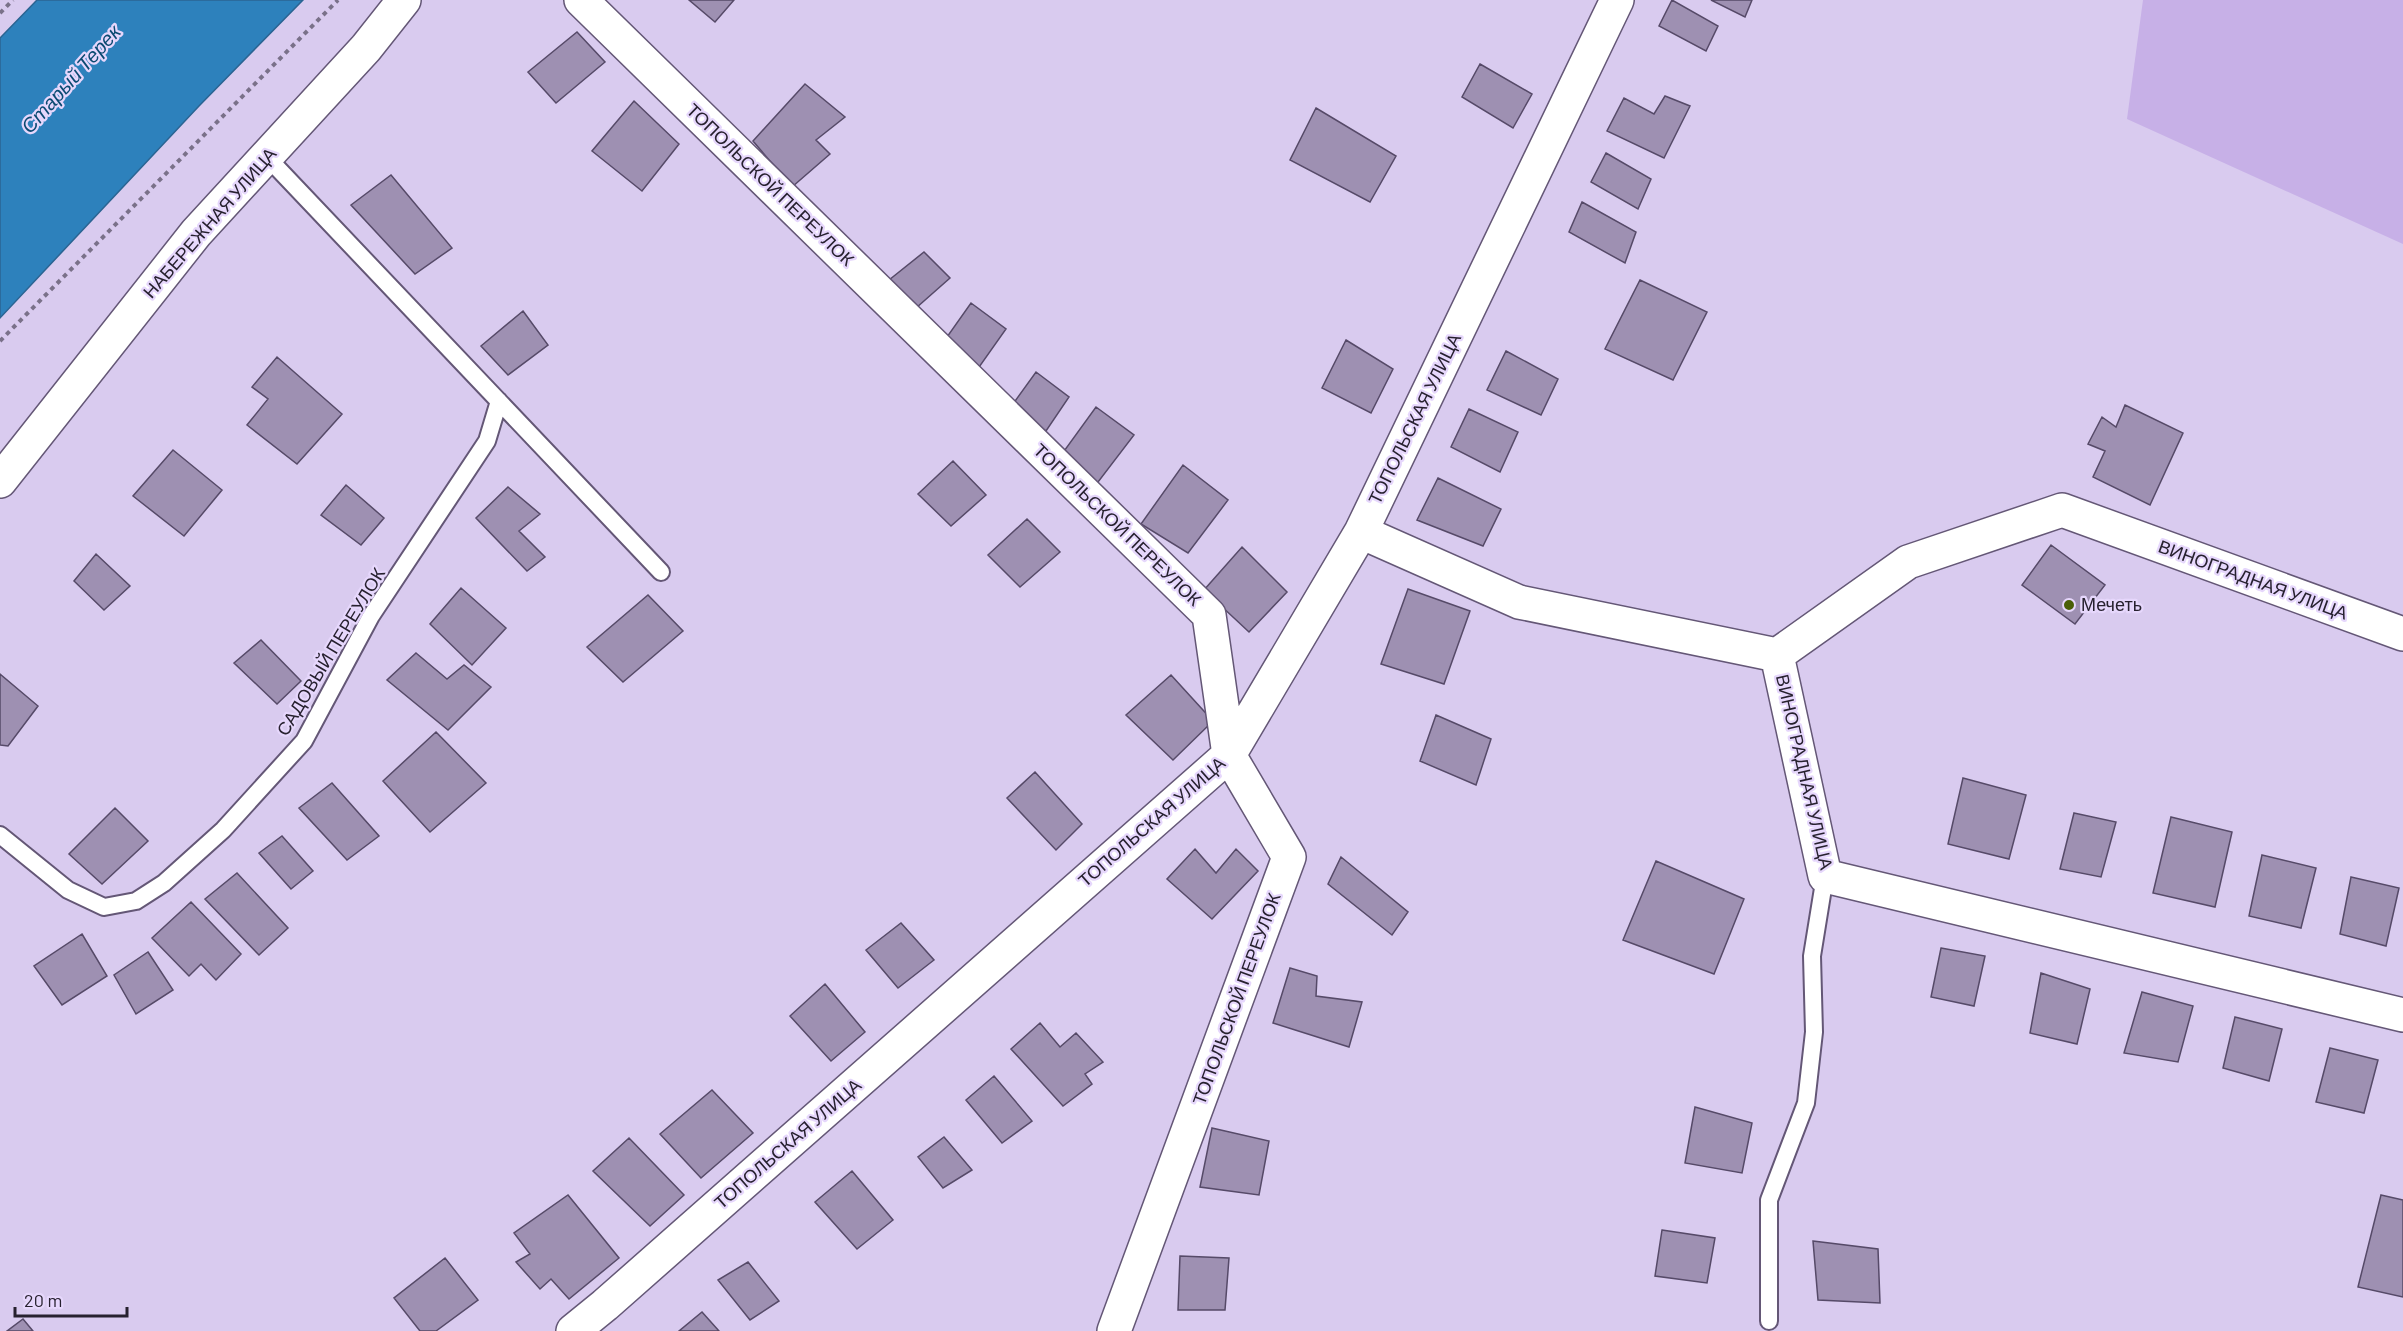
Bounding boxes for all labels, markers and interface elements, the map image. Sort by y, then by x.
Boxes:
water label: Старый Терек [15,18,126,137]
street label: ТОПОЛЬСКОЙ ПЕРЕУЛОК [682,99,859,270]
street label: НАБЕРЕЖНАЯ УЛИЦА [138,143,281,302]
street label: ТОПОЛЬСКАЯ УЛИЦА [1363,330,1465,507]
street label: ТОПОЛЬСКОЙ ПЕРЕУЛОК [1029,439,1206,610]
street label: ВИНОГРАДНАЯ УЛИЦА [2156,535,2351,624]
street label: САДОВЫЙ ПЕРЕУЛОК [271,563,389,739]
place label: Мечеть [2081,593,2142,615]
marker: Мечеть [2062,598,2076,612]
street label: ВИНОГРАДНАЯ УЛИЦА [1772,672,1838,872]
street label: ТОПОЛЬСКАЯ УЛИЦА [1074,752,1229,891]
street label: ТОПОЛЬСКОЙ ПЕРЕУЛОК [1187,889,1285,1108]
street label: ТОПОЛЬСКАЯ УЛИЦА [710,1074,865,1213]
scale bar [15,1280,128,1318]
text: 20 m [24,1289,62,1311]

